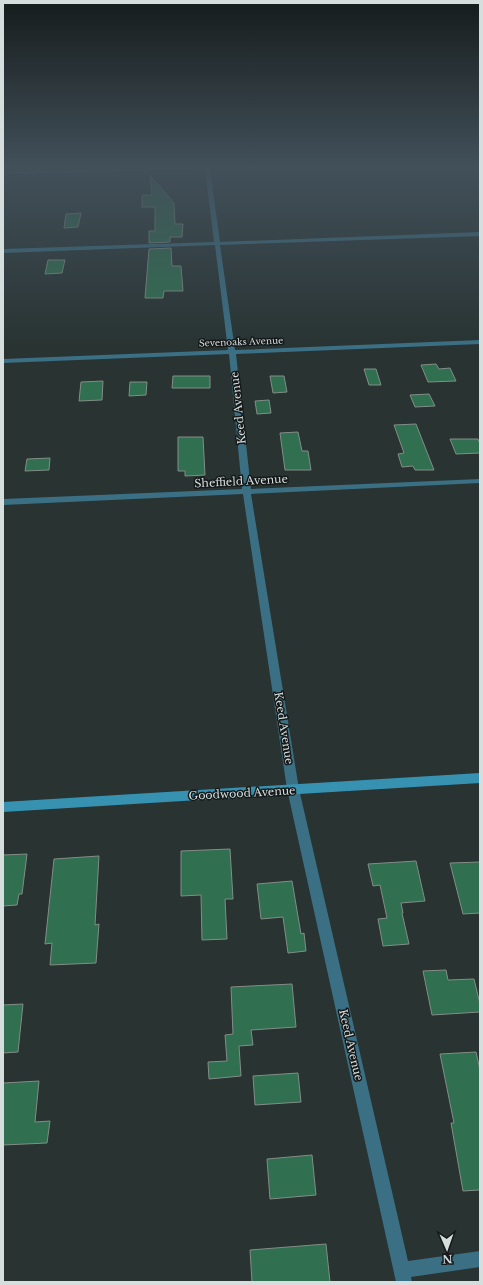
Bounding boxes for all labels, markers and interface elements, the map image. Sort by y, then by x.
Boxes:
street label: Sevenoaks Avenue [199,335,283,348]
street label: Keed Avenue [227,371,249,445]
street label: Sheffield Avenue [194,472,288,490]
street label: Keed Avenue [271,691,297,765]
street label: Goodwood Avenue [188,783,296,803]
street label: Keed Avenue [336,1008,366,1082]
north arrow [427,1229,467,1269]
text: N [441,1252,453,1266]

